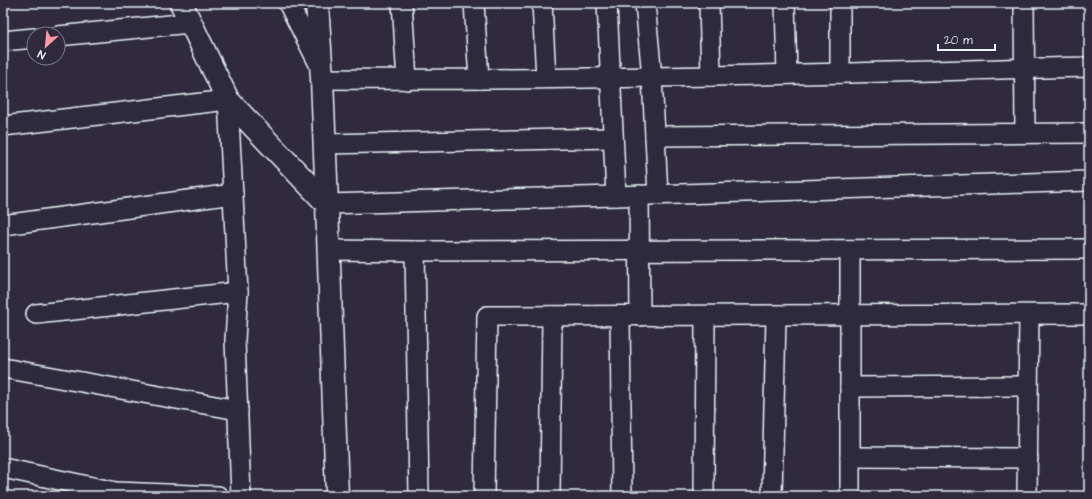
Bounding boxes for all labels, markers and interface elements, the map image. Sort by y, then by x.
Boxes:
north arrow [26,26,66,66]
scale bar [938,26,995,52]
text: 20 m [944,32,973,49]
text: N [35,46,48,63]

